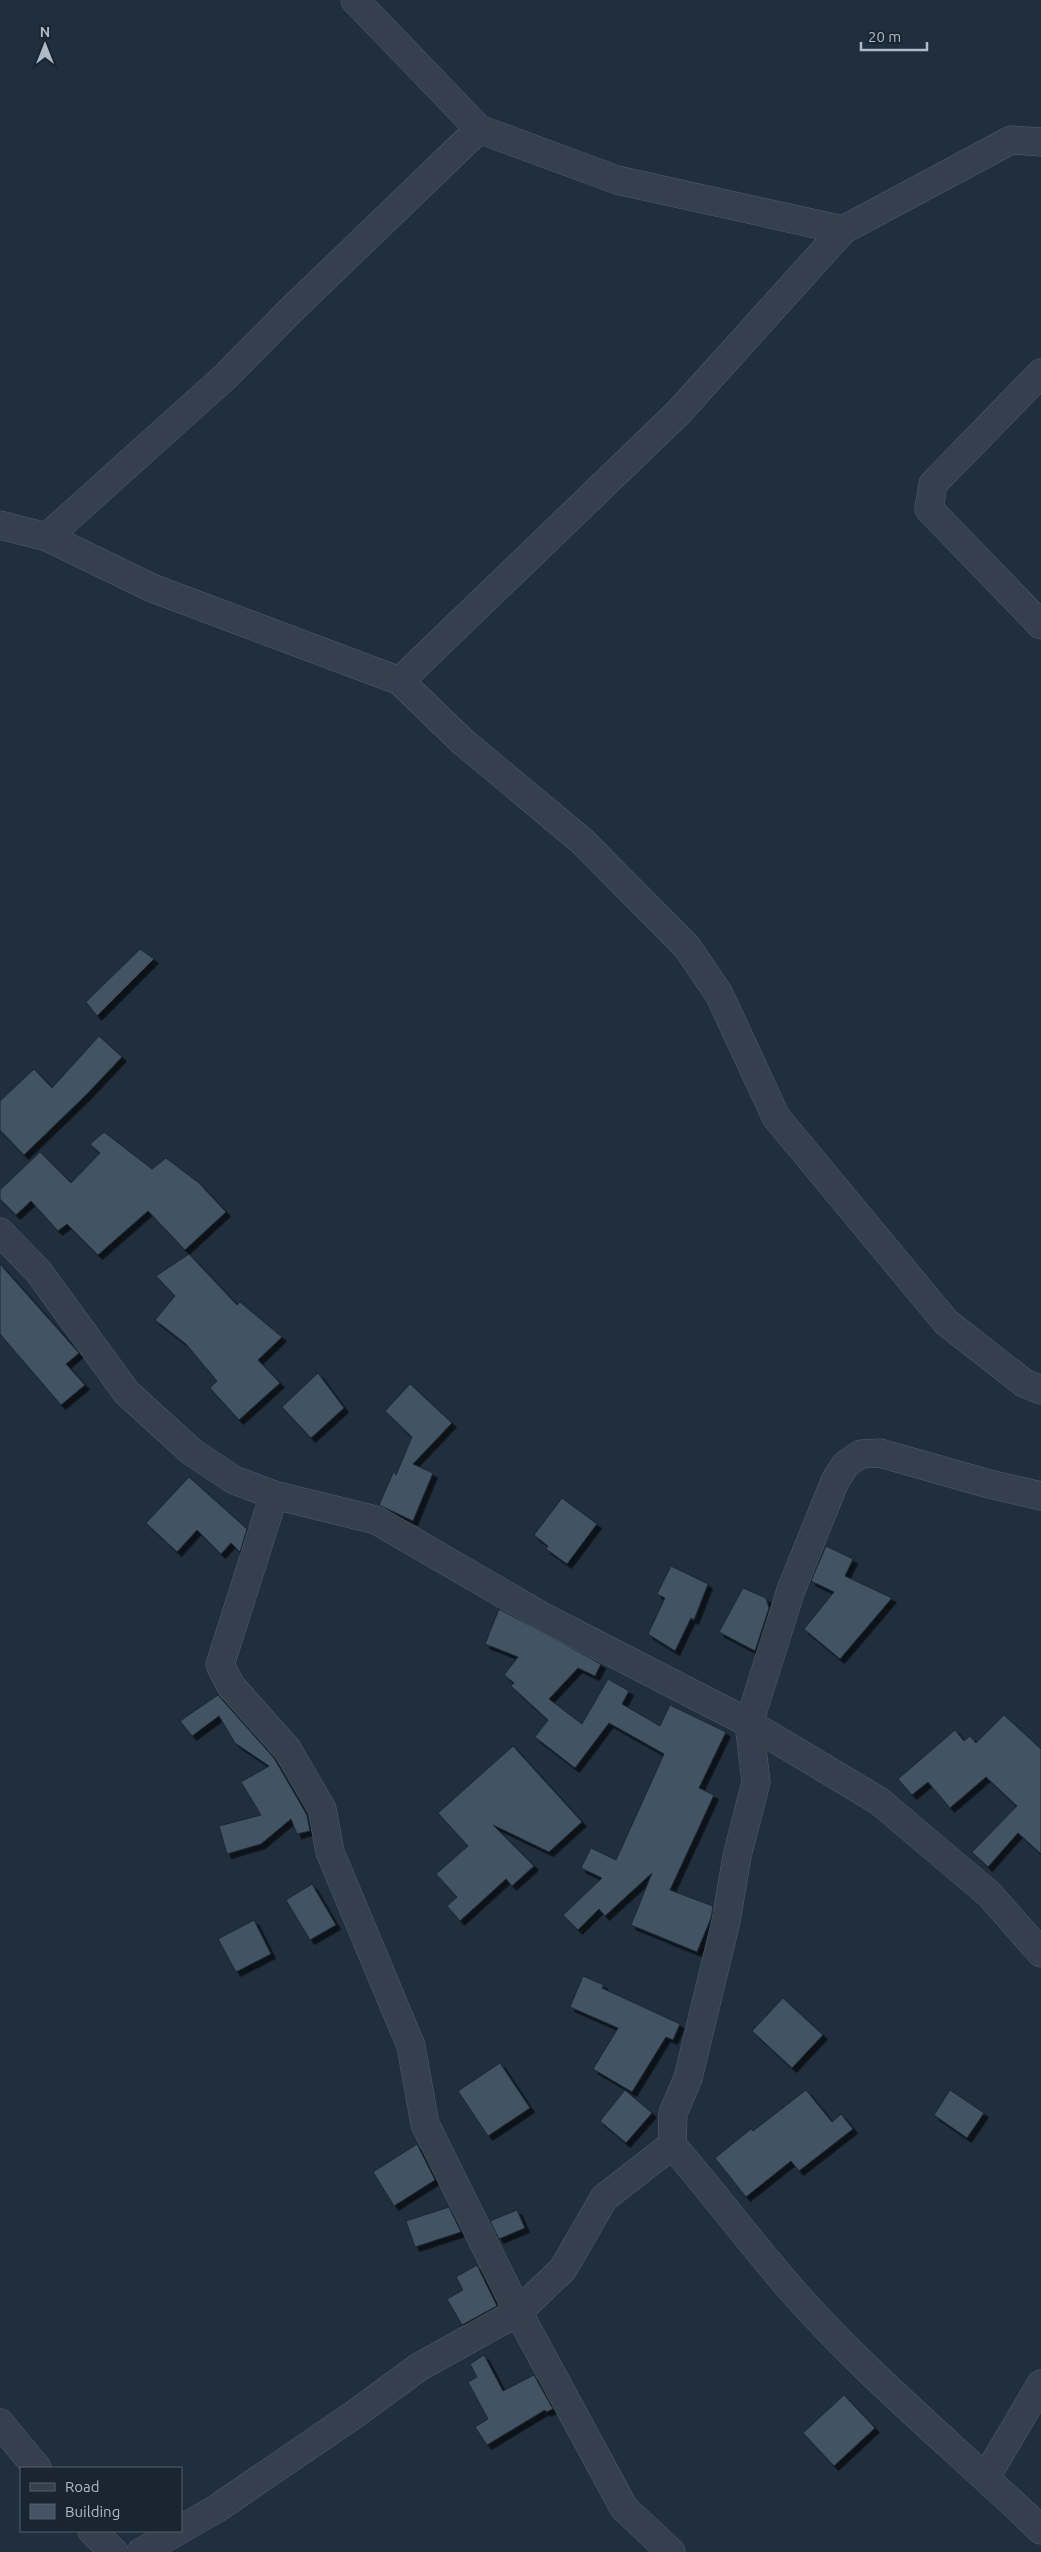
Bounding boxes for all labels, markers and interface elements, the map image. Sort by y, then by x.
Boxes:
north arrow [20,20,70,70]
scale bar [861,20,927,52]
text: N [40,24,50,40]
text: 20 m [868,28,901,45]
legend [20,2467,182,2532]
text: Road [65,2478,100,2495]
text: Building [65,2503,120,2520]

